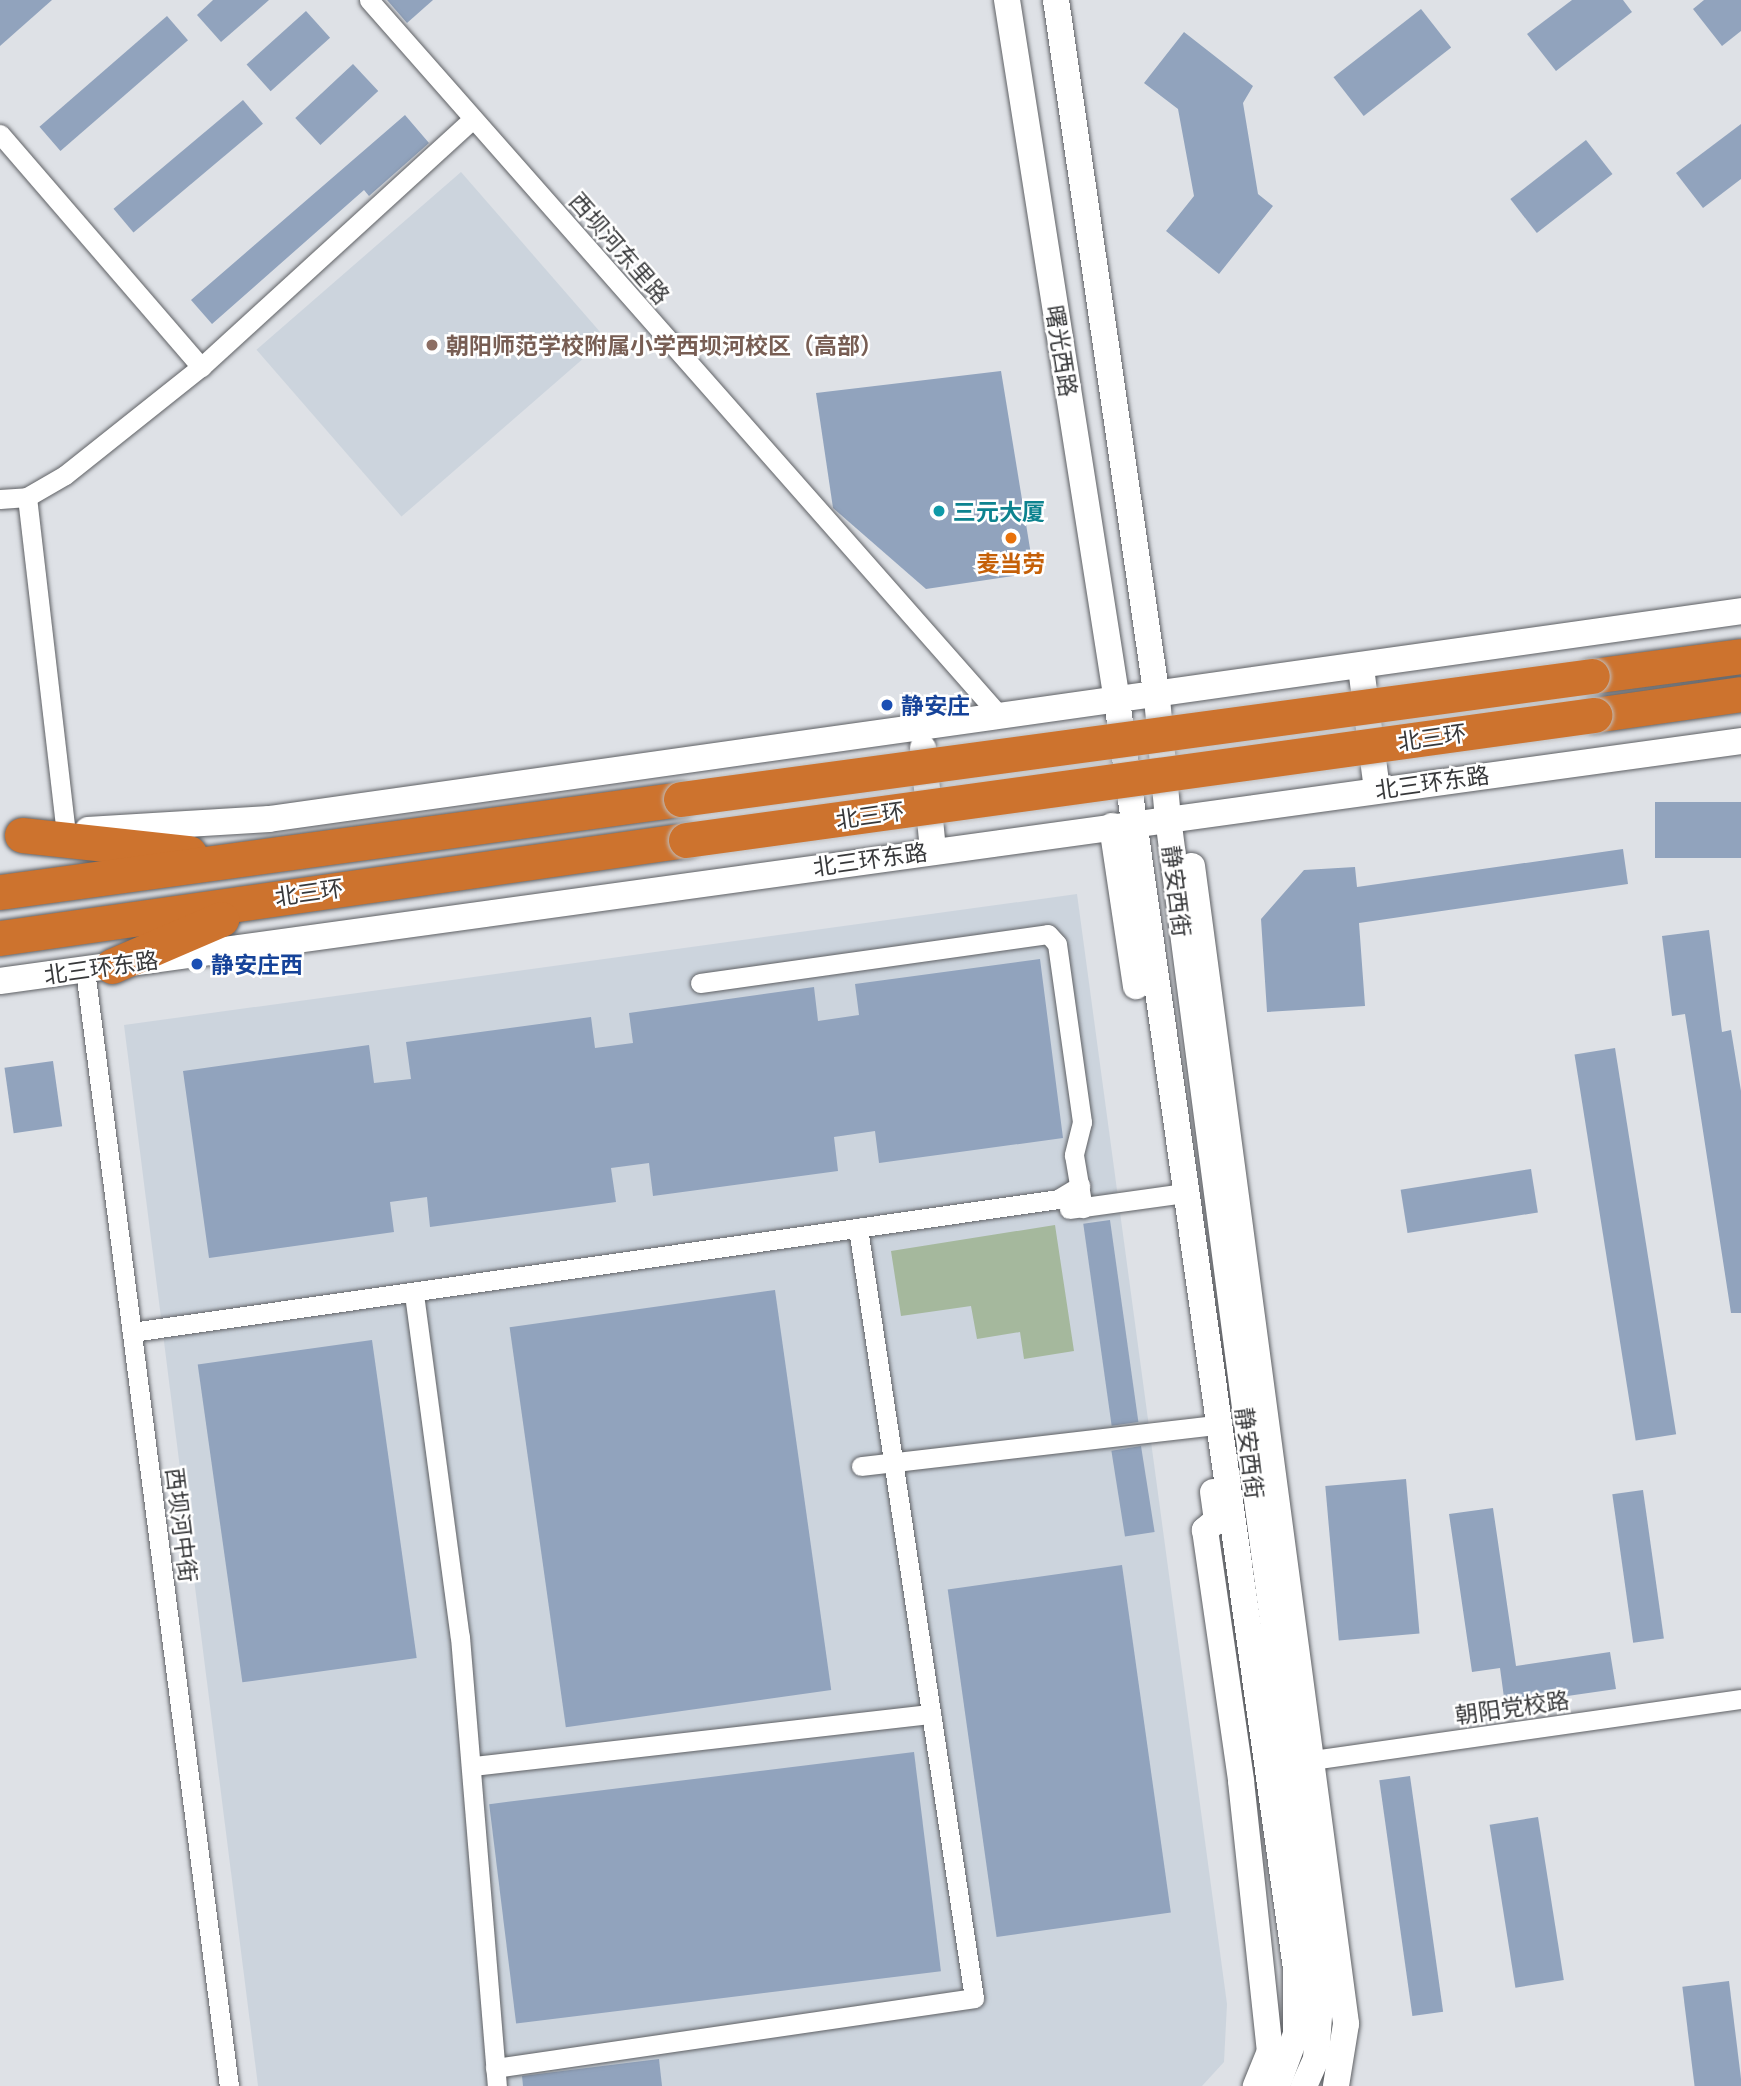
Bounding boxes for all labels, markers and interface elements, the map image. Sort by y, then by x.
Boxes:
street label: 西坝河东里路 [564,187,676,309]
street label: 曙光西路 [1041,303,1083,399]
place label: 朝阳师范学校附属小学西坝河校区（高部） [446,331,883,359]
marker: 朝阳师范学校附属小学西坝河校区（高部） [424,337,440,353]
place label: 三元大厦 [953,497,1045,525]
marker: 三元大厦 [931,503,947,519]
marker: 麦当劳 [1003,530,1019,546]
place label: 麦当劳 [977,549,1045,577]
place label: 静安庄 [901,691,970,719]
marker: 静安庄 [879,697,895,713]
street label: 北三环 [1396,719,1468,755]
street label: 北三环东路 [1373,760,1491,804]
street label: 北三环 [834,797,906,833]
street label: 北三环东路 [811,837,929,881]
street label: 静安西街 [1158,844,1196,938]
street label: 北三环 [273,874,345,910]
street label: 北三环东路 [42,945,160,989]
place label: 静安庄西 [211,950,303,978]
marker: 静安庄西 [189,956,205,972]
street label: 静安西街 [1231,1406,1269,1500]
street label: 西坝河中街 [161,1466,203,1584]
street label: 朝阳党校路 [1453,1685,1571,1729]

